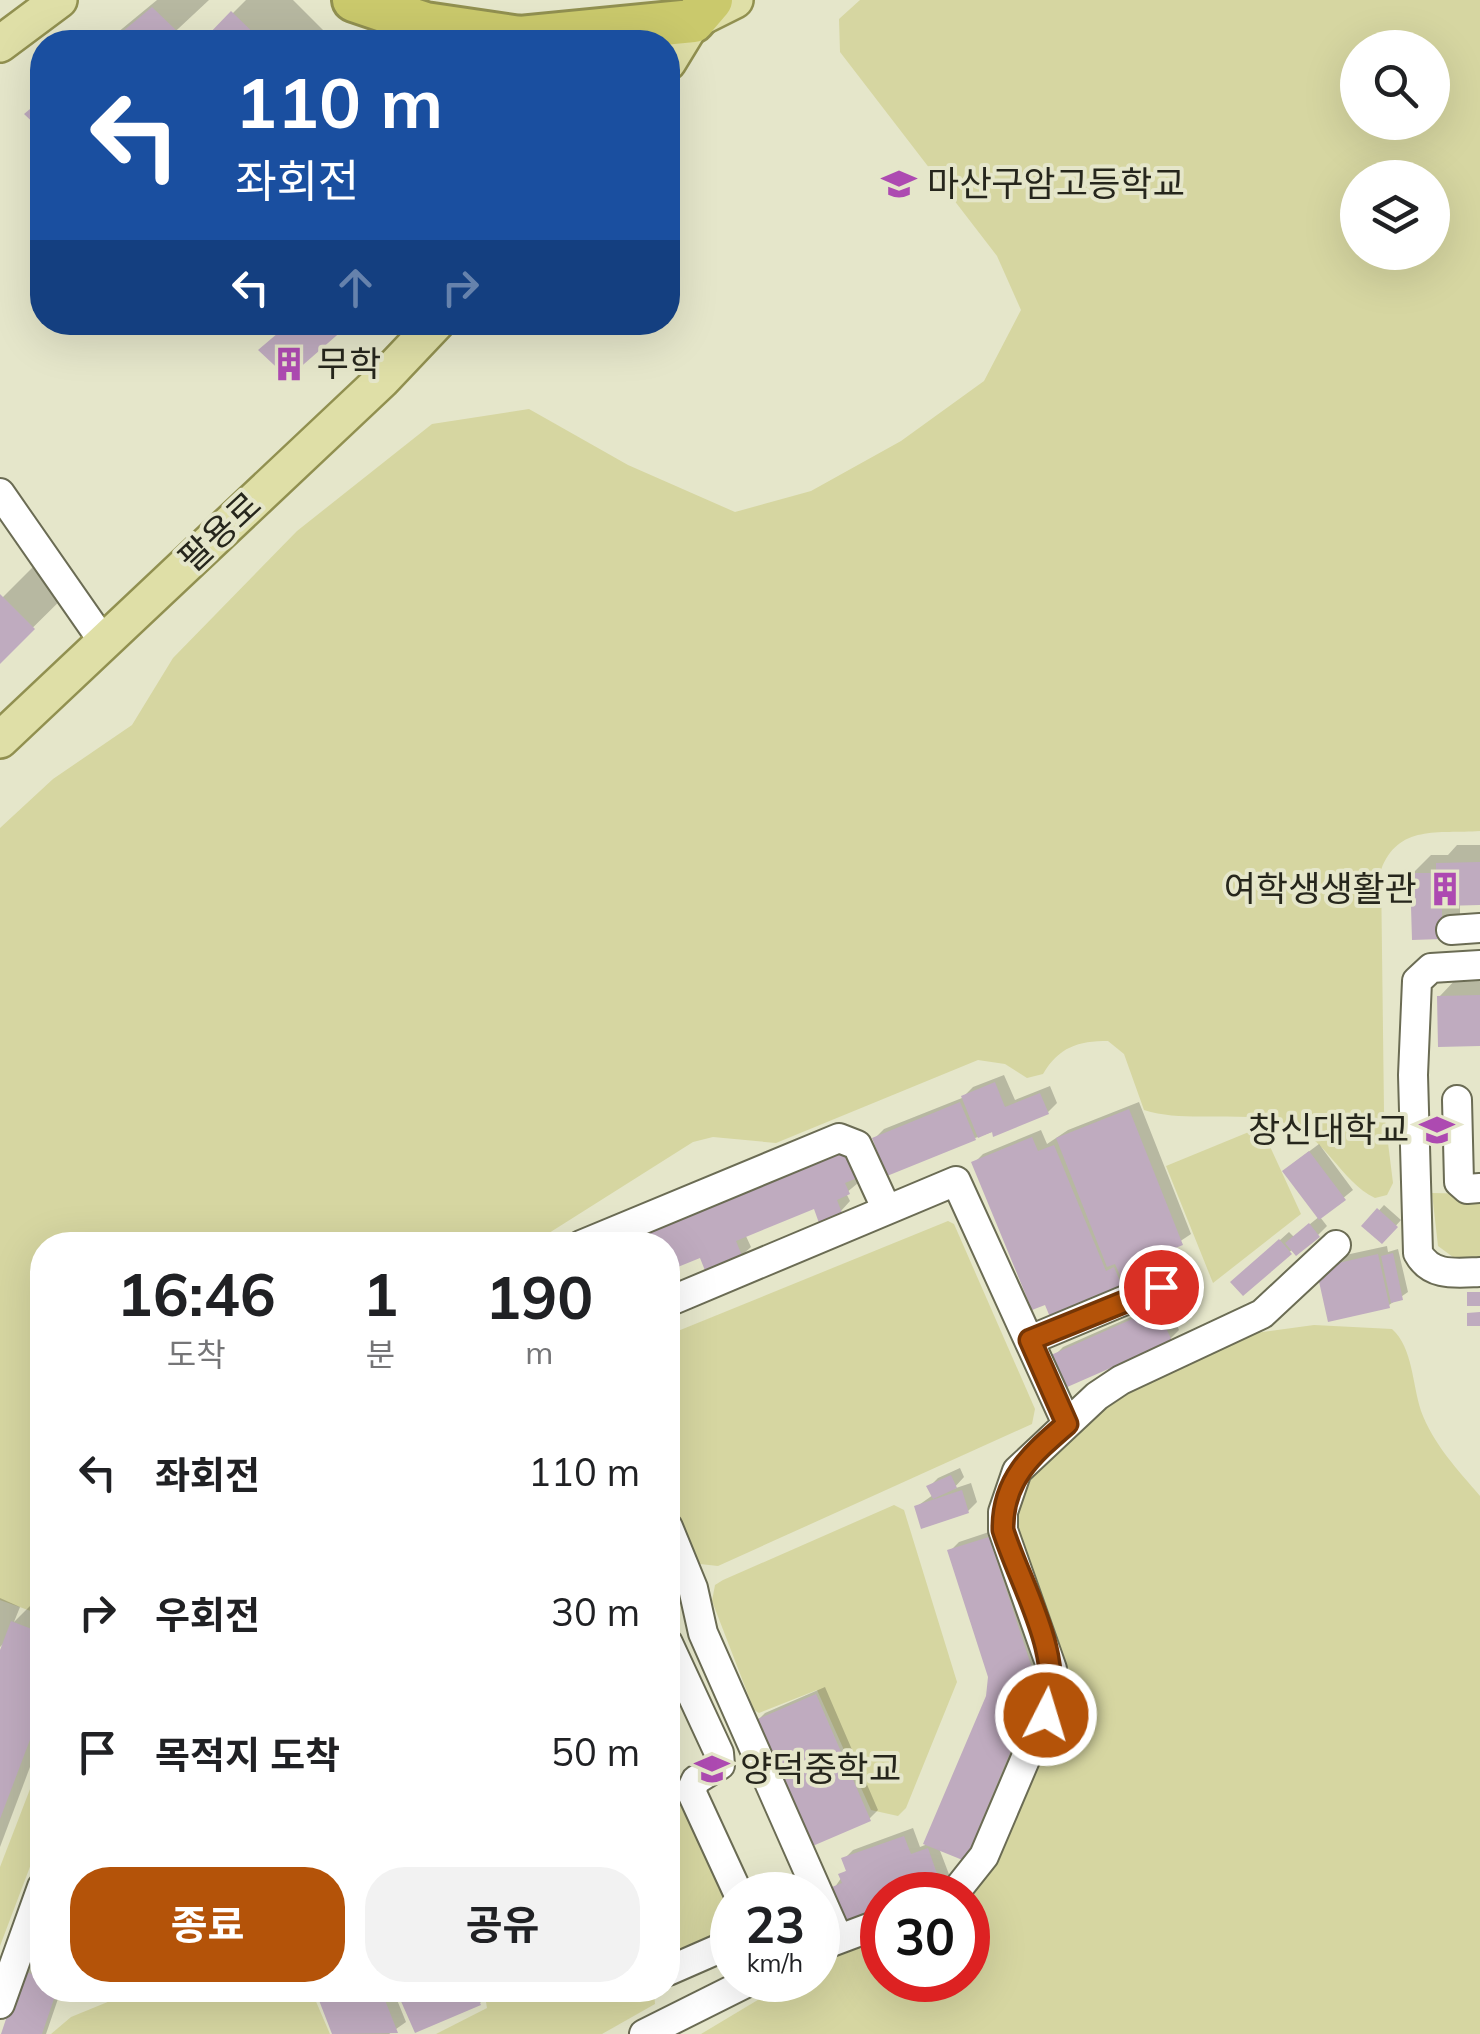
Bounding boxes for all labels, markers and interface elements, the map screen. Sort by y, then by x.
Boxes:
map controls [1340,30,1450,270]
button: search [1340,30,1450,140]
text: 110 m [235,58,443,146]
icon: left [70,70,200,200]
text: 좌회전 [235,152,359,208]
button: layers [1340,160,1450,270]
place label: 마산구암고등학교 [927,161,1185,205]
school or university icon: 마산구암고등학교 [880,165,918,203]
icon: left [223,260,278,315]
icon: ahead [328,260,383,315]
icon: right [433,260,488,315]
place label: 무학 [317,341,381,385]
building icon: 무학 [270,345,308,383]
street label: 팔용로 [169,482,270,580]
place label: 여학생생활관 [1224,866,1417,910]
building icon: 여학생생활관 [1426,870,1464,908]
place label: 창신대학교 [1248,1107,1409,1151]
school or university icon: 창신대학교 [1418,1111,1456,1149]
pin [1119,1245,1204,1330]
text: 16:46 [117,1256,276,1331]
text: 1 [362,1256,398,1331]
text: 190 [485,1259,593,1334]
icon: arrive [1134,1260,1189,1315]
text: m [525,1332,553,1372]
text: 도착 [167,1334,226,1374]
text: 분 [366,1334,395,1374]
icon: left [70,1445,125,1500]
text: 110 m [528,1448,640,1496]
text: 좌회전 [155,1451,260,1499]
icon: right [70,1585,125,1640]
text: 30 m [551,1588,640,1636]
text: 우회전 [155,1591,260,1639]
position arrow [994,1663,1098,1767]
icon: arrive [70,1725,125,1780]
text: 50 m [551,1728,640,1776]
text: 목적지 도착 [155,1731,340,1779]
place label: 양덕중학교 [740,1746,901,1790]
school or university icon: 양덕중학교 [693,1750,731,1788]
button: 종료 [70,1867,345,1982]
button: 공유 [365,1867,640,1982]
speed limit sign: 30 [860,1872,990,2002]
text: 23 [745,1893,805,1956]
text: km/h [747,1947,803,1978]

